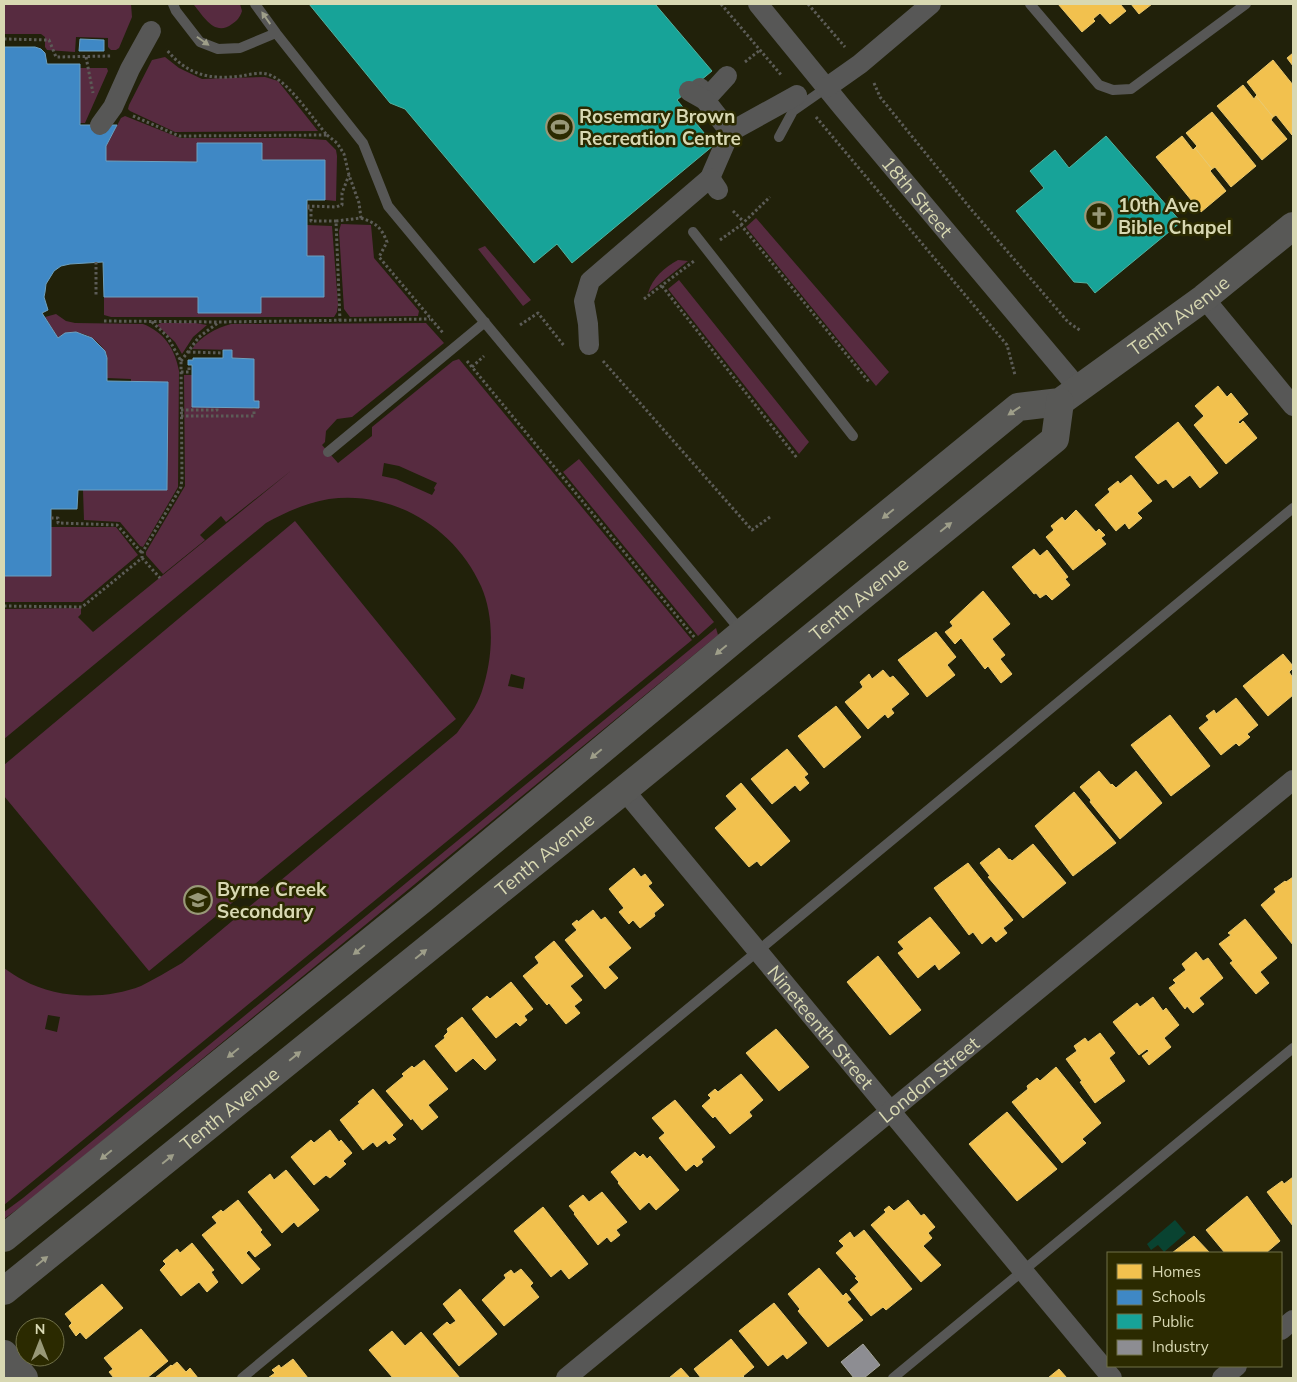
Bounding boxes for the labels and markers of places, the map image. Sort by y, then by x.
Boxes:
place label: Rosemary Brown Recreation Centre [579,104,741,150]
sports icon: Rosemary Brown Recreation Centre [545,112,575,142]
place label: 10th Ave Bible Chapel [1118,193,1232,239]
church icon: 10th Ave Bible Chapel [1084,201,1114,231]
place label: Byrne Creek Secondary [217,877,327,923]
school or university icon: Byrne Creek Secondary [183,885,213,915]

